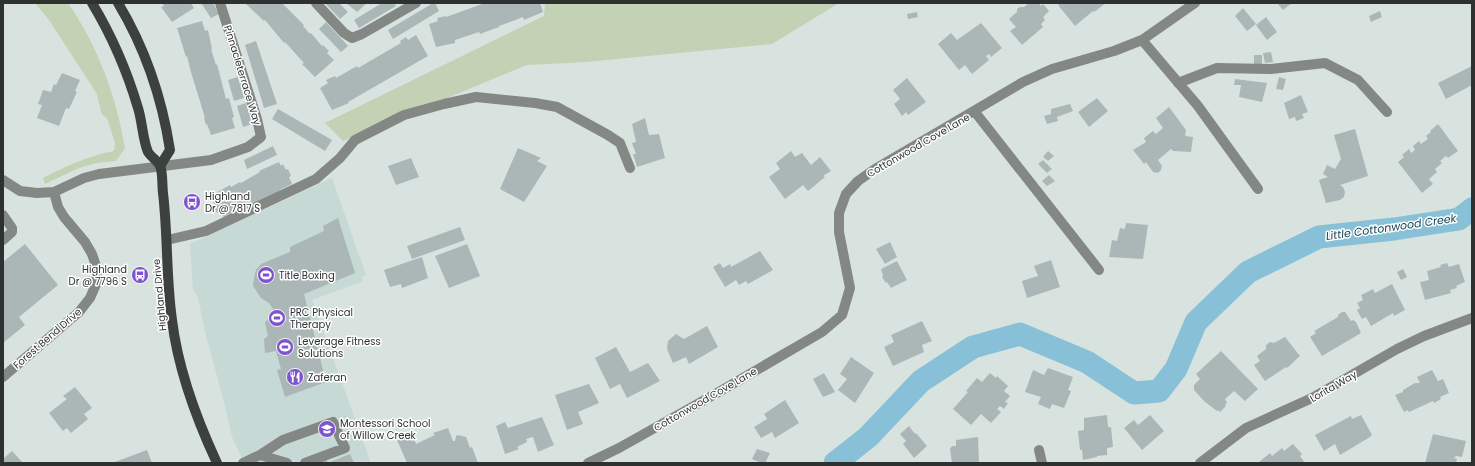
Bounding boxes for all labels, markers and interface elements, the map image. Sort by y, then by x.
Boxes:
street label: Pinnacleterrace Way [220,23,265,127]
street label: Cottonwood Cove Lane [864,110,973,181]
place label: Highland Dr @ 7817 S [205,189,260,216]
bus stop icon: Highland Dr @ 7817 S [182,192,202,212]
water label: Little Cottonwood Creek [1325,210,1459,244]
street label: Highland Drive [149,258,170,332]
place label: Highland Dr @ 7796 S [69,262,127,289]
bus stop icon: Highland Dr @ 7796 S [130,265,150,285]
sports icon: Title Boxing [256,265,276,285]
place label: Title Boxing [279,268,335,283]
street label: Forest Bend Drive [10,304,85,372]
place label: PRC Physical Therapy [290,305,353,332]
sports icon: PRC Physical Therapy [267,308,287,328]
place label: Leverage Fitness Solutions [298,334,381,361]
sports icon: Leverage Fitness Solutions [275,337,295,357]
street label: Cottonwood Cove Lane [651,364,760,435]
restaurant icon: Zaferan [285,367,305,387]
street label: Lorita Way [1307,367,1360,406]
place label: Zaferan [308,370,347,385]
place label: Montessori School of Willow Creek [340,416,431,443]
school or university icon: Montessori School of Willow Creek [317,419,337,439]

